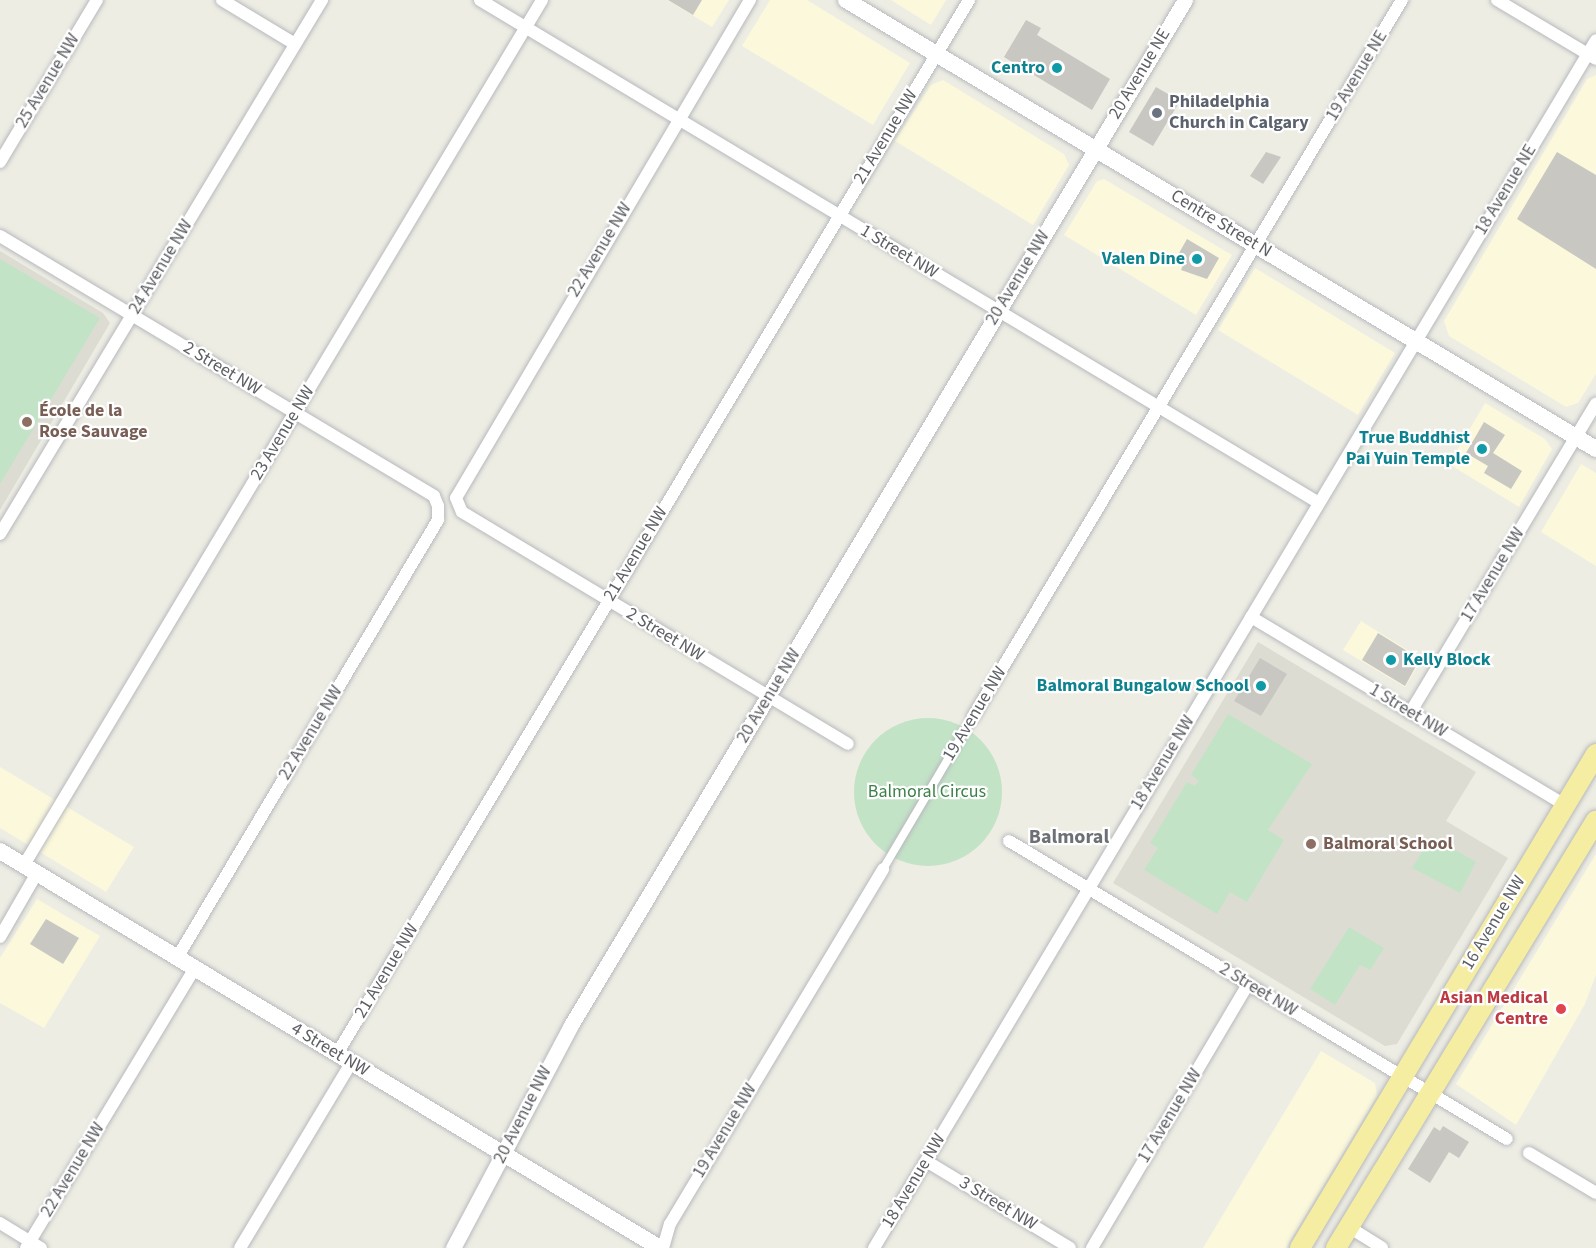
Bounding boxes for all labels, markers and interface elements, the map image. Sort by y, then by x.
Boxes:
street label: 20 Avenue NE [1105,25,1175,123]
street label: 19 Avenue NE [1322,27,1392,125]
street label: 25 Avenue NW [11,30,85,132]
place label: Centro [991,57,1045,79]
marker: Centro [1050,61,1064,75]
street label: 21 Avenue NW [849,86,923,188]
place label: Philadelphia Church in Calgary [1169,92,1309,134]
marker: Philadelphia Church in Calgary [1150,106,1164,120]
street label: 18 Avenue NE [1471,141,1541,239]
street label: Centre Street N [1167,185,1275,263]
street label: 22 Avenue NW [563,199,637,301]
street label: 24 Avenue NW [124,216,198,318]
street label: 1 Street NW [856,220,942,284]
street label: 20 Avenue NW [981,227,1055,329]
place label: Valen Dine [1102,248,1185,270]
marker: Valen Dine [1190,252,1204,266]
street label: 2 Street NW [179,337,265,401]
street label: 23 Avenue NW [246,382,320,484]
place label: École de la Rose Sauvage [39,401,148,444]
marker: École de la Rose Sauvage [20,415,34,429]
place label: True Buddhist Pai Yuin Temple [1346,428,1470,470]
marker: True Buddhist Pai Yuin Temple [1475,442,1489,456]
street label: 21 Avenue NW [599,503,673,605]
street label: 17 Avenue NW [1456,524,1530,626]
street label: 2 Street NW [622,603,708,667]
street label: 20 Avenue NW [732,645,806,747]
place label: Kelly Block [1403,649,1491,671]
marker: Kelly Block [1384,653,1398,667]
street label: 19 Avenue NW [938,663,1012,765]
place label: Balmoral Bungalow School [1037,675,1249,697]
marker: Balmoral Bungalow School [1254,679,1268,693]
street label: 1 Street NW [1365,679,1451,743]
street label: 22 Avenue NW [274,682,348,784]
street label: 18 Avenue NW [1126,712,1200,814]
park label: Balmoral Circus [868,781,986,803]
district label: Balmoral [1029,825,1109,849]
place label: Balmoral School [1323,833,1453,855]
marker: Balmoral School [1304,837,1318,851]
street label: 16 Avenue NW [1457,872,1531,974]
street label: 21 Avenue NW [350,920,424,1022]
street label: 2 Street NW [1215,958,1301,1022]
place label: Asian Medical Centre [1440,988,1548,1030]
marker: Asian Medical Centre [1552,1000,1570,1018]
street label: 4 Street NW [287,1018,373,1082]
street label: 20 Avenue NW [489,1063,557,1167]
street label: 17 Avenue NW [1133,1065,1207,1167]
street label: 19 Avenue NW [688,1080,762,1182]
street label: 22 Avenue NW [36,1119,110,1221]
street label: 18 Avenue NW [877,1130,951,1232]
street label: 3 Street NW [955,1172,1041,1236]

